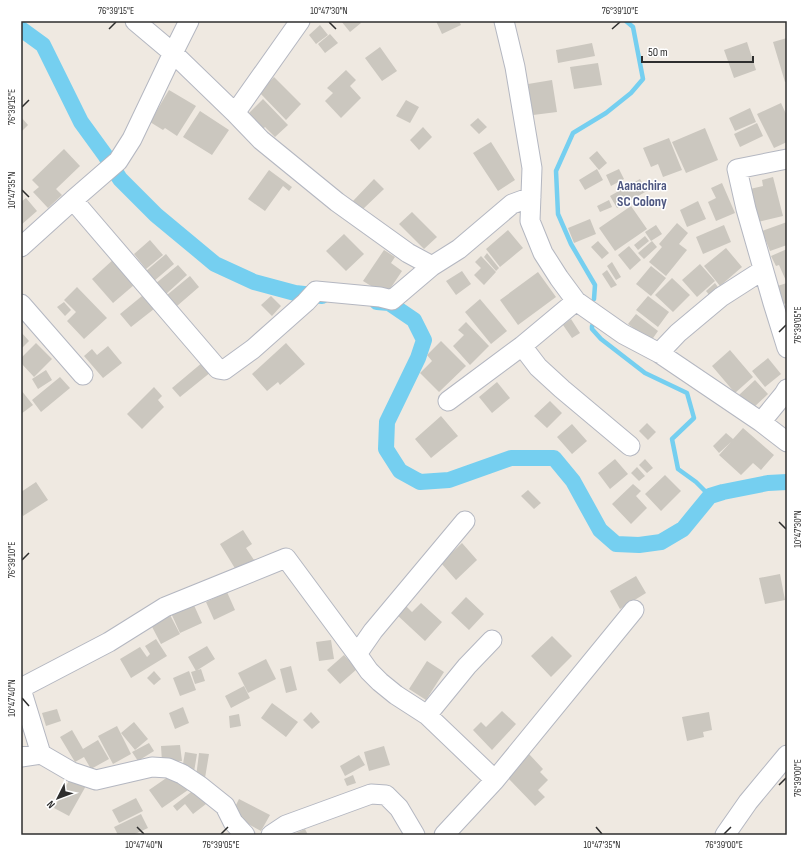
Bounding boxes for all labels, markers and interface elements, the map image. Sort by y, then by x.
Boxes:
text: 76°39'15"E [98,5,134,17]
text: 10°47'30"N [310,5,348,17]
text: 76°39'10"E [602,5,638,17]
scale bar [642,38,753,64]
text: 50 m [648,45,668,60]
text: 76°39'15"E [6,89,18,125]
text: 10°47'35"N [6,172,18,208]
district label: Aanachira SC Colony [616,177,667,210]
text: 76°39'05"E [792,306,804,344]
text: 10°47'30"N [792,510,804,548]
text: 76°39'10"E [6,542,18,578]
text: 10°47'40"N [6,679,18,717]
text: 76°39'00"E [792,759,804,797]
north arrow [38,778,78,818]
text: N [44,798,58,811]
text: 10°47'40"N [125,839,163,851]
text: 76°39'05"E [202,839,240,851]
text: 10°47'35"N [584,839,620,851]
text: 76°39'00"E [705,839,743,851]

